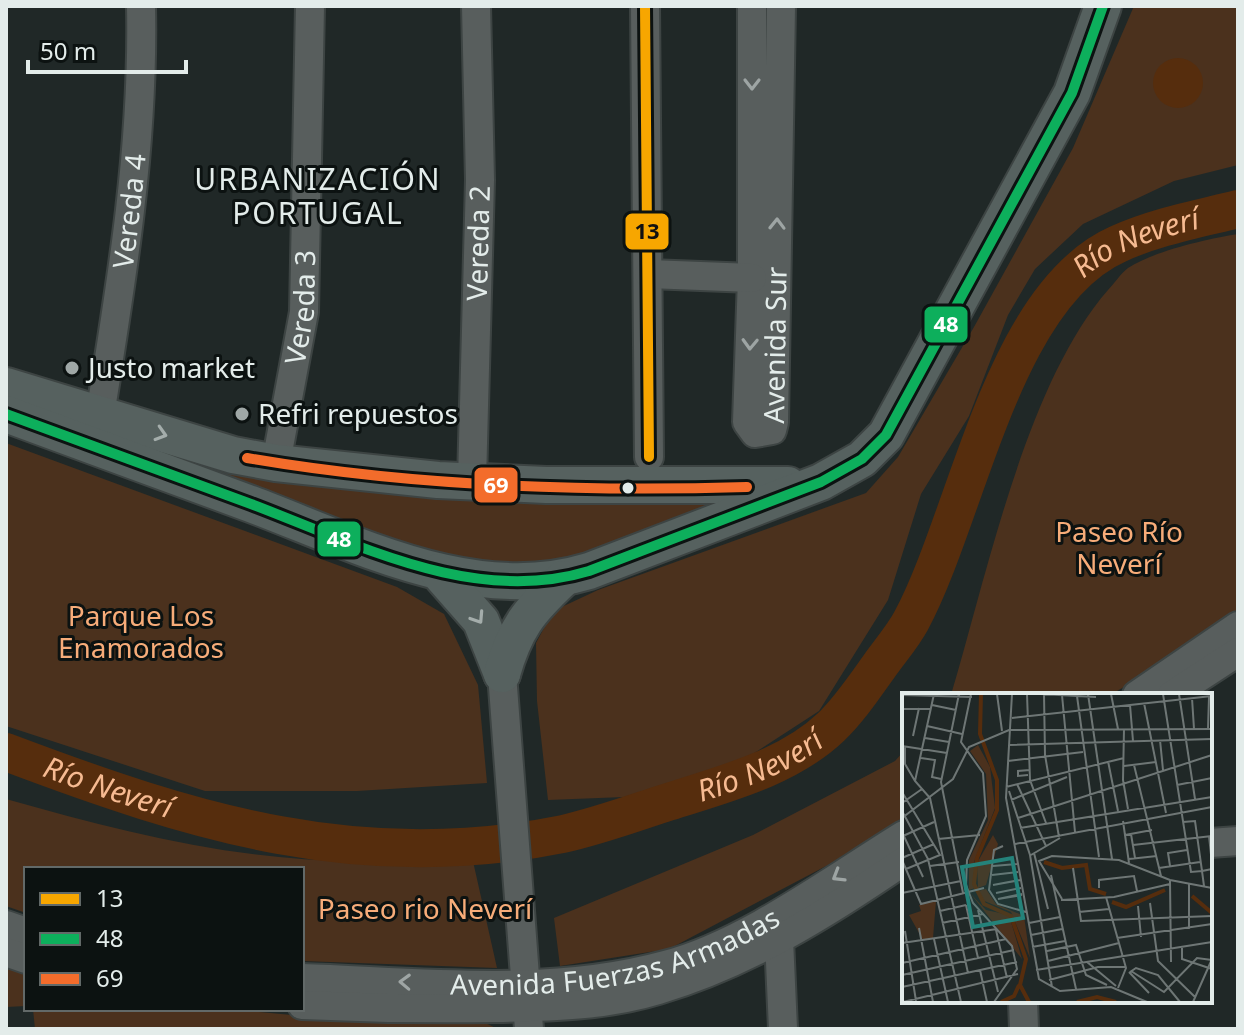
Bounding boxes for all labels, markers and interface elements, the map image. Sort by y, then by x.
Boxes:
scale bar [28,24,186,74]
text: 50 m [40,34,96,67]
one-way arrow [743,78,761,91]
street label: Vereda 4 [103,152,154,271]
district label: URBANIZACIÓN PORTUGAL [194,158,442,233]
street label: Vereda 2 [457,185,498,301]
water label: Río Neverí [1063,196,1206,286]
line badge: 13 [624,212,670,251]
text: 13 [634,215,660,245]
one-way arrow [768,217,786,230]
street label: Vereda 3 [275,250,323,368]
street label: Avenida Sur [754,266,795,424]
line badge: 48 [923,305,969,344]
text: 48 [933,308,959,338]
one-way arrow [741,338,758,351]
place label: Justo market [85,348,255,386]
marker: Justo market [63,359,81,377]
place label: Refri repuestos [258,394,458,432]
marker: Refri repuestos [233,405,251,423]
one-way arrow [153,425,167,441]
line badge: 69 [473,466,519,504]
text: 69 [483,469,509,499]
unlabelled marker [620,480,636,496]
park label: Paseo Río Neverí [1055,512,1183,582]
line badge: 48 [316,520,362,558]
text: 48 [326,523,352,553]
park label: Parque Los Enamorados [58,596,224,666]
one-way arrow [468,610,483,624]
inset map [902,693,1212,1003]
water label: Río Neverí [692,718,834,811]
water label: Río Neverí [38,746,181,828]
one-way arrow [832,866,847,882]
legend [24,867,304,1011]
text: 13 [96,881,123,914]
park label: Paseo rio Neverí [318,889,533,927]
street label: Avenida Fuerzas Armadas [450,898,786,1003]
text: 48 [96,921,123,954]
text: 69 [96,961,123,994]
one-way arrow [398,973,411,990]

